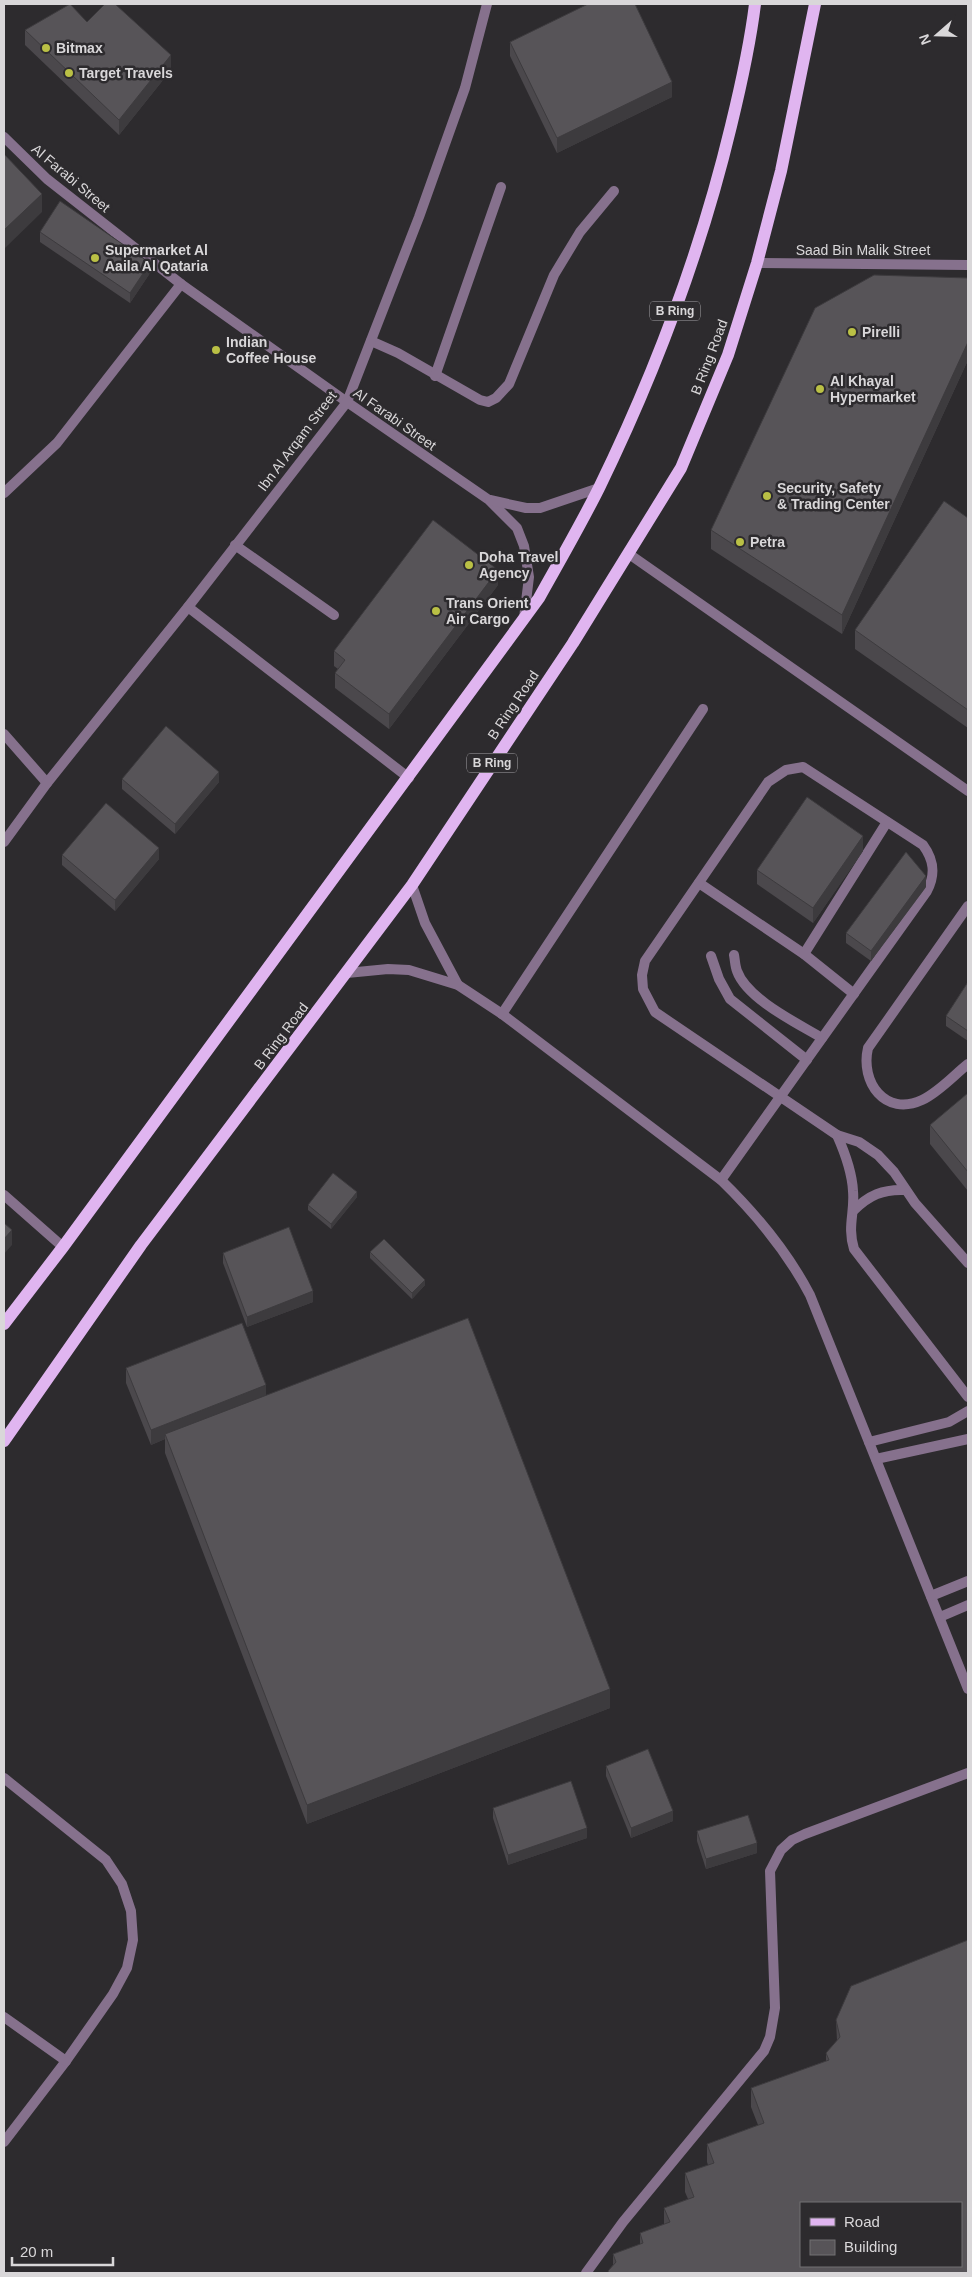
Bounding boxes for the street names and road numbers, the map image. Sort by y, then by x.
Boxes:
street label: Al Farabi Street [29,141,113,215]
street label: Saad Bin Malik Street [796,242,930,258]
road number: B Ring [650,302,700,321]
street label: B Ring Road [687,317,731,397]
street label: Al Farabi Street [351,385,440,454]
street label: Ibn Al Arqam Street [254,388,340,494]
street label: B Ring Road [484,668,542,742]
road number: B Ring [467,754,517,772]
street label: B Ring Road [251,999,311,1073]

